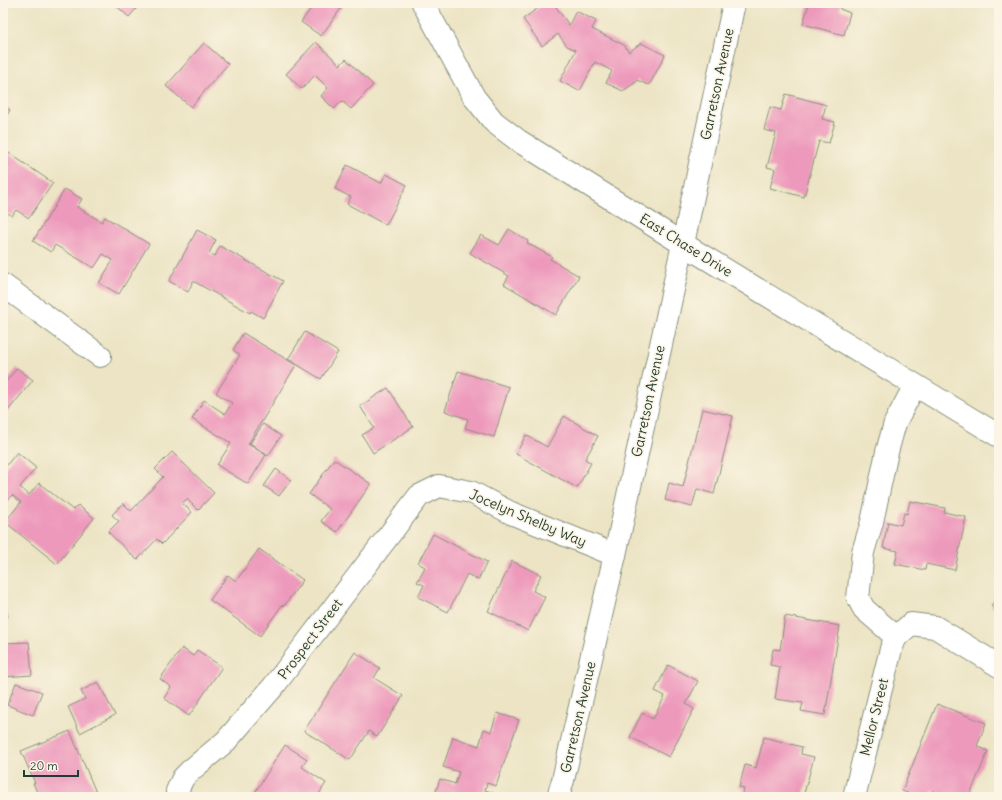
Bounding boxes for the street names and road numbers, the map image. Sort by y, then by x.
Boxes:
street label: Garretson Avenue [696,26,738,142]
street label: East Chase Drive [636,209,736,281]
street label: Garretson Avenue [627,343,669,459]
street label: Jocelyn Shelby Way [467,485,589,551]
street label: Prospect Street [274,595,346,683]
street label: Garretson Avenue [556,659,600,775]
street label: Mellor Street [856,676,892,758]

